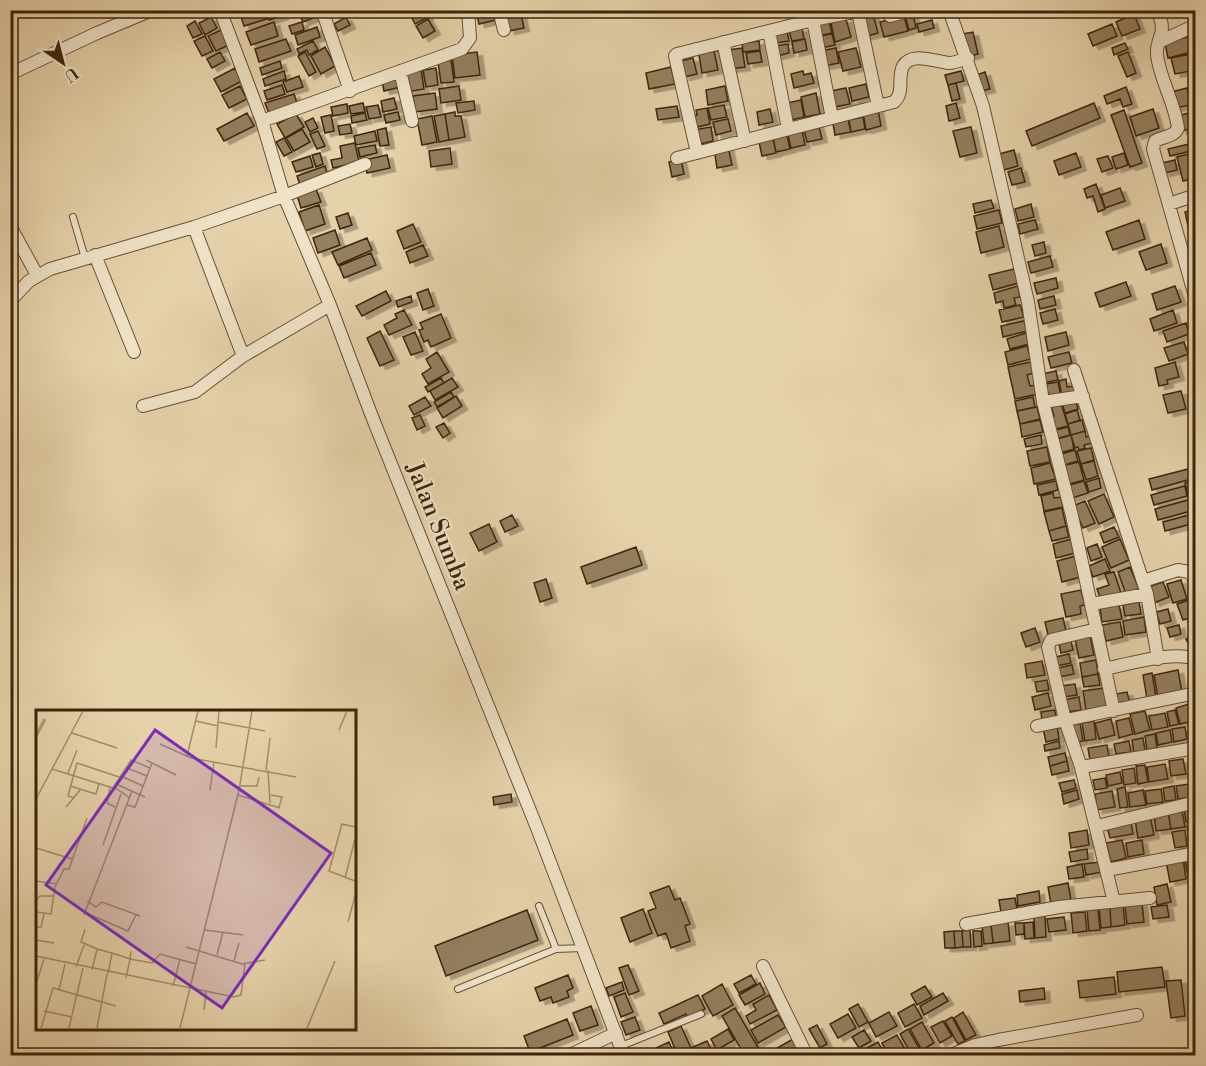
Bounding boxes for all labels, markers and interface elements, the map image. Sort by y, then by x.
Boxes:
north arrow [33,33,93,93]
text: U [60,63,82,87]
street label: Jalan Sumba [398,457,478,595]
inset map [36,710,356,1030]

